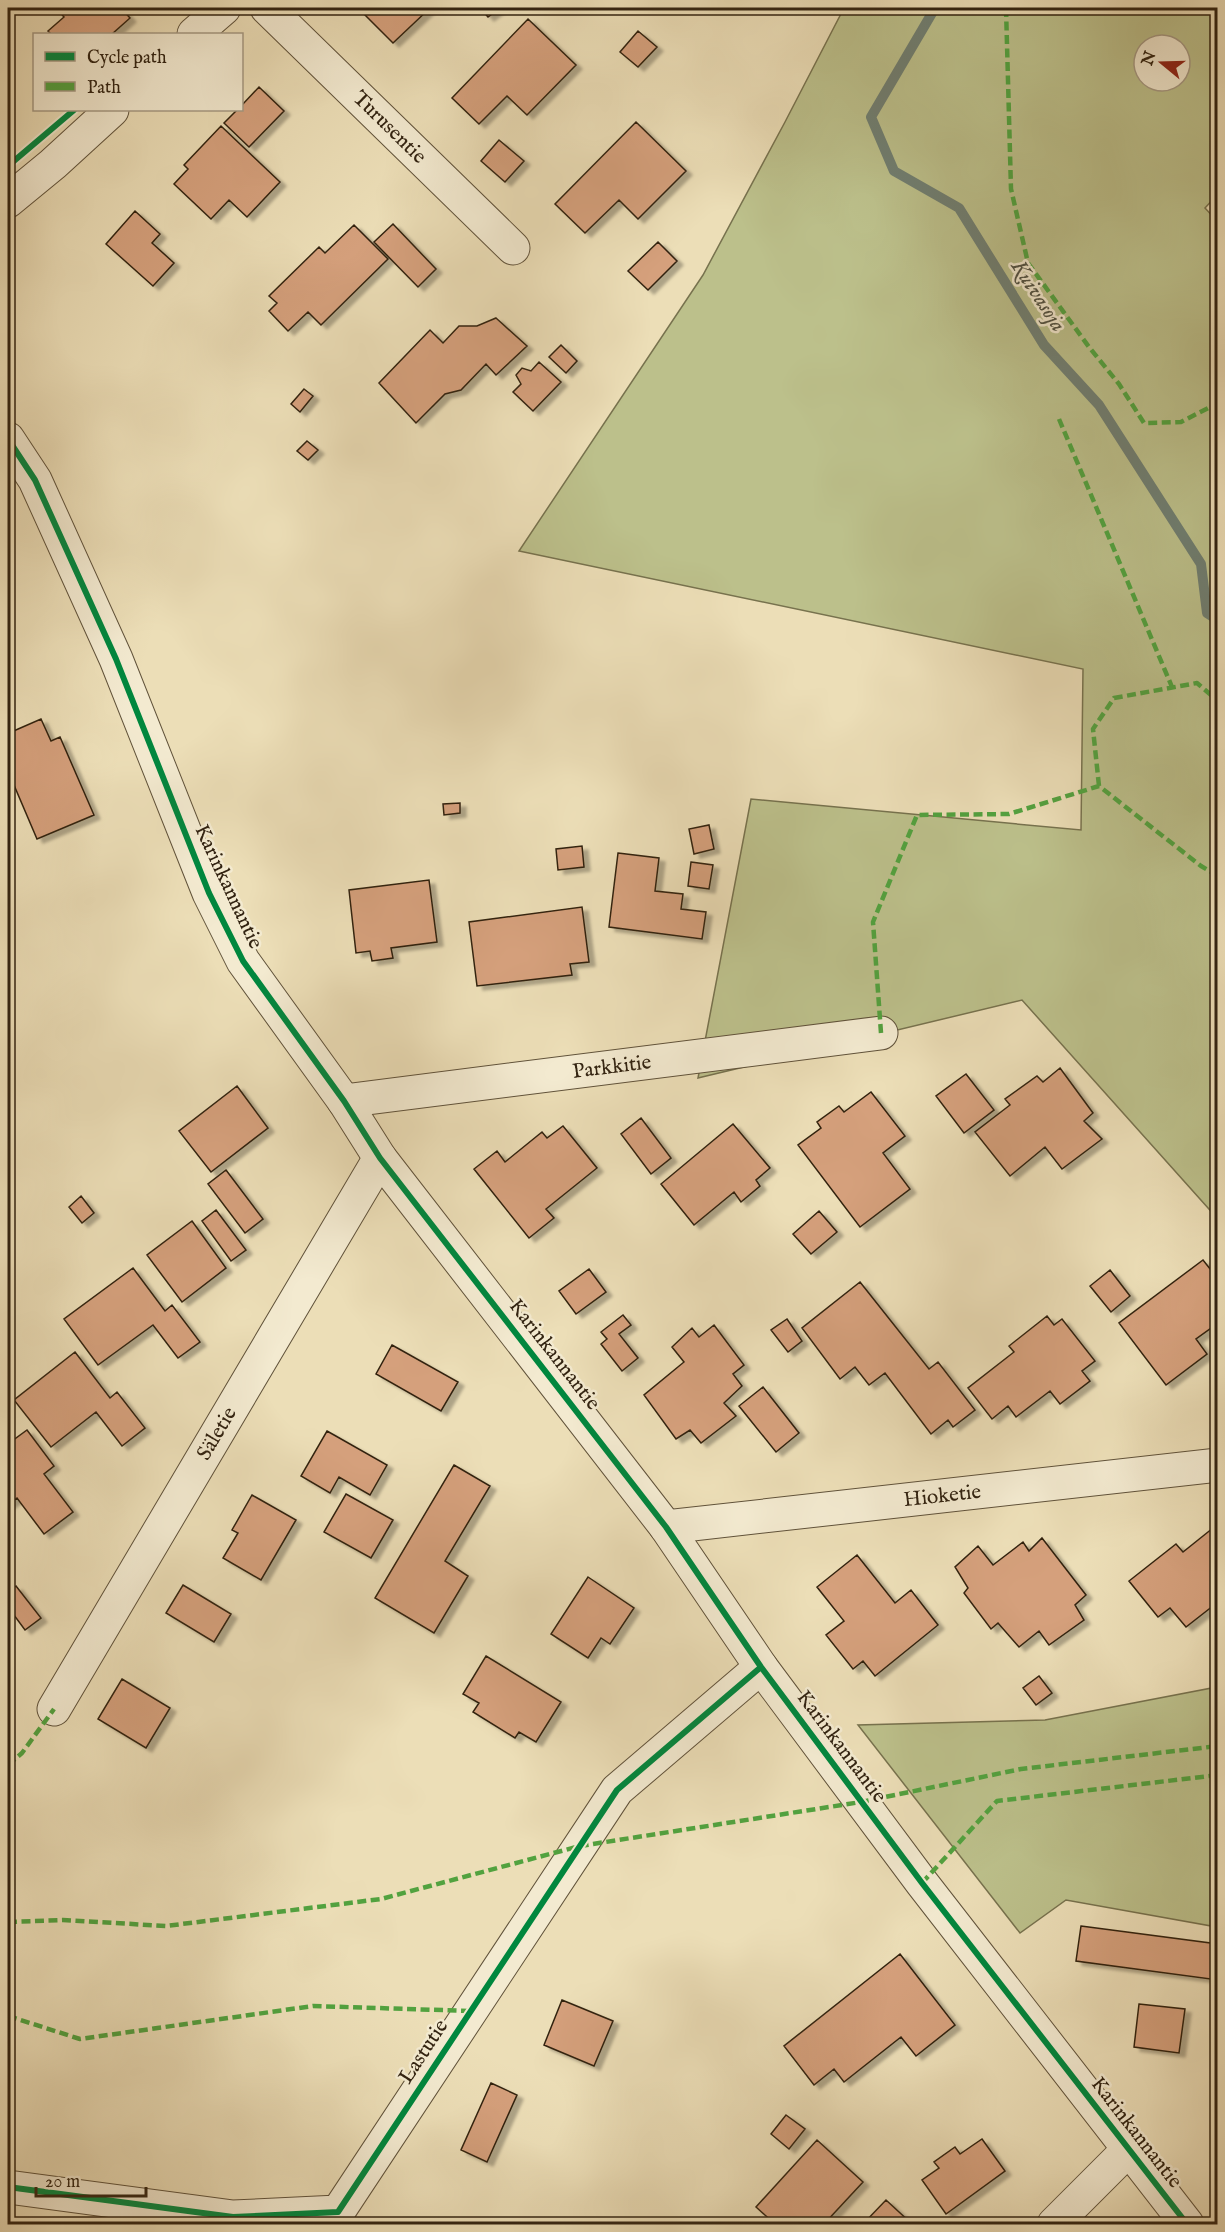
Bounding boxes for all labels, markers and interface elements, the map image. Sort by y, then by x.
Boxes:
legend [33,33,243,111]
north arrow [1132,33,1192,93]
text: Cycle path [87,47,167,70]
text: N [1138,49,1161,70]
text: Path [87,77,121,100]
street label: Turusentie [346,85,433,170]
water label: Kuivasoja [1004,254,1072,338]
street label: Karinkannantie [187,821,269,954]
street label: Parkkitie [571,1049,653,1085]
street label: Karinkannantie [502,1294,606,1416]
street label: Säletie [191,1402,243,1465]
street label: Hioketie [902,1478,983,1514]
street label: Karinkannantie [790,1685,892,1809]
street label: Lastutie [393,2014,455,2089]
street label: Karinkannantie [1084,2072,1188,2194]
scale bar [36,2160,146,2198]
text: 20 m [45,2171,80,2194]

